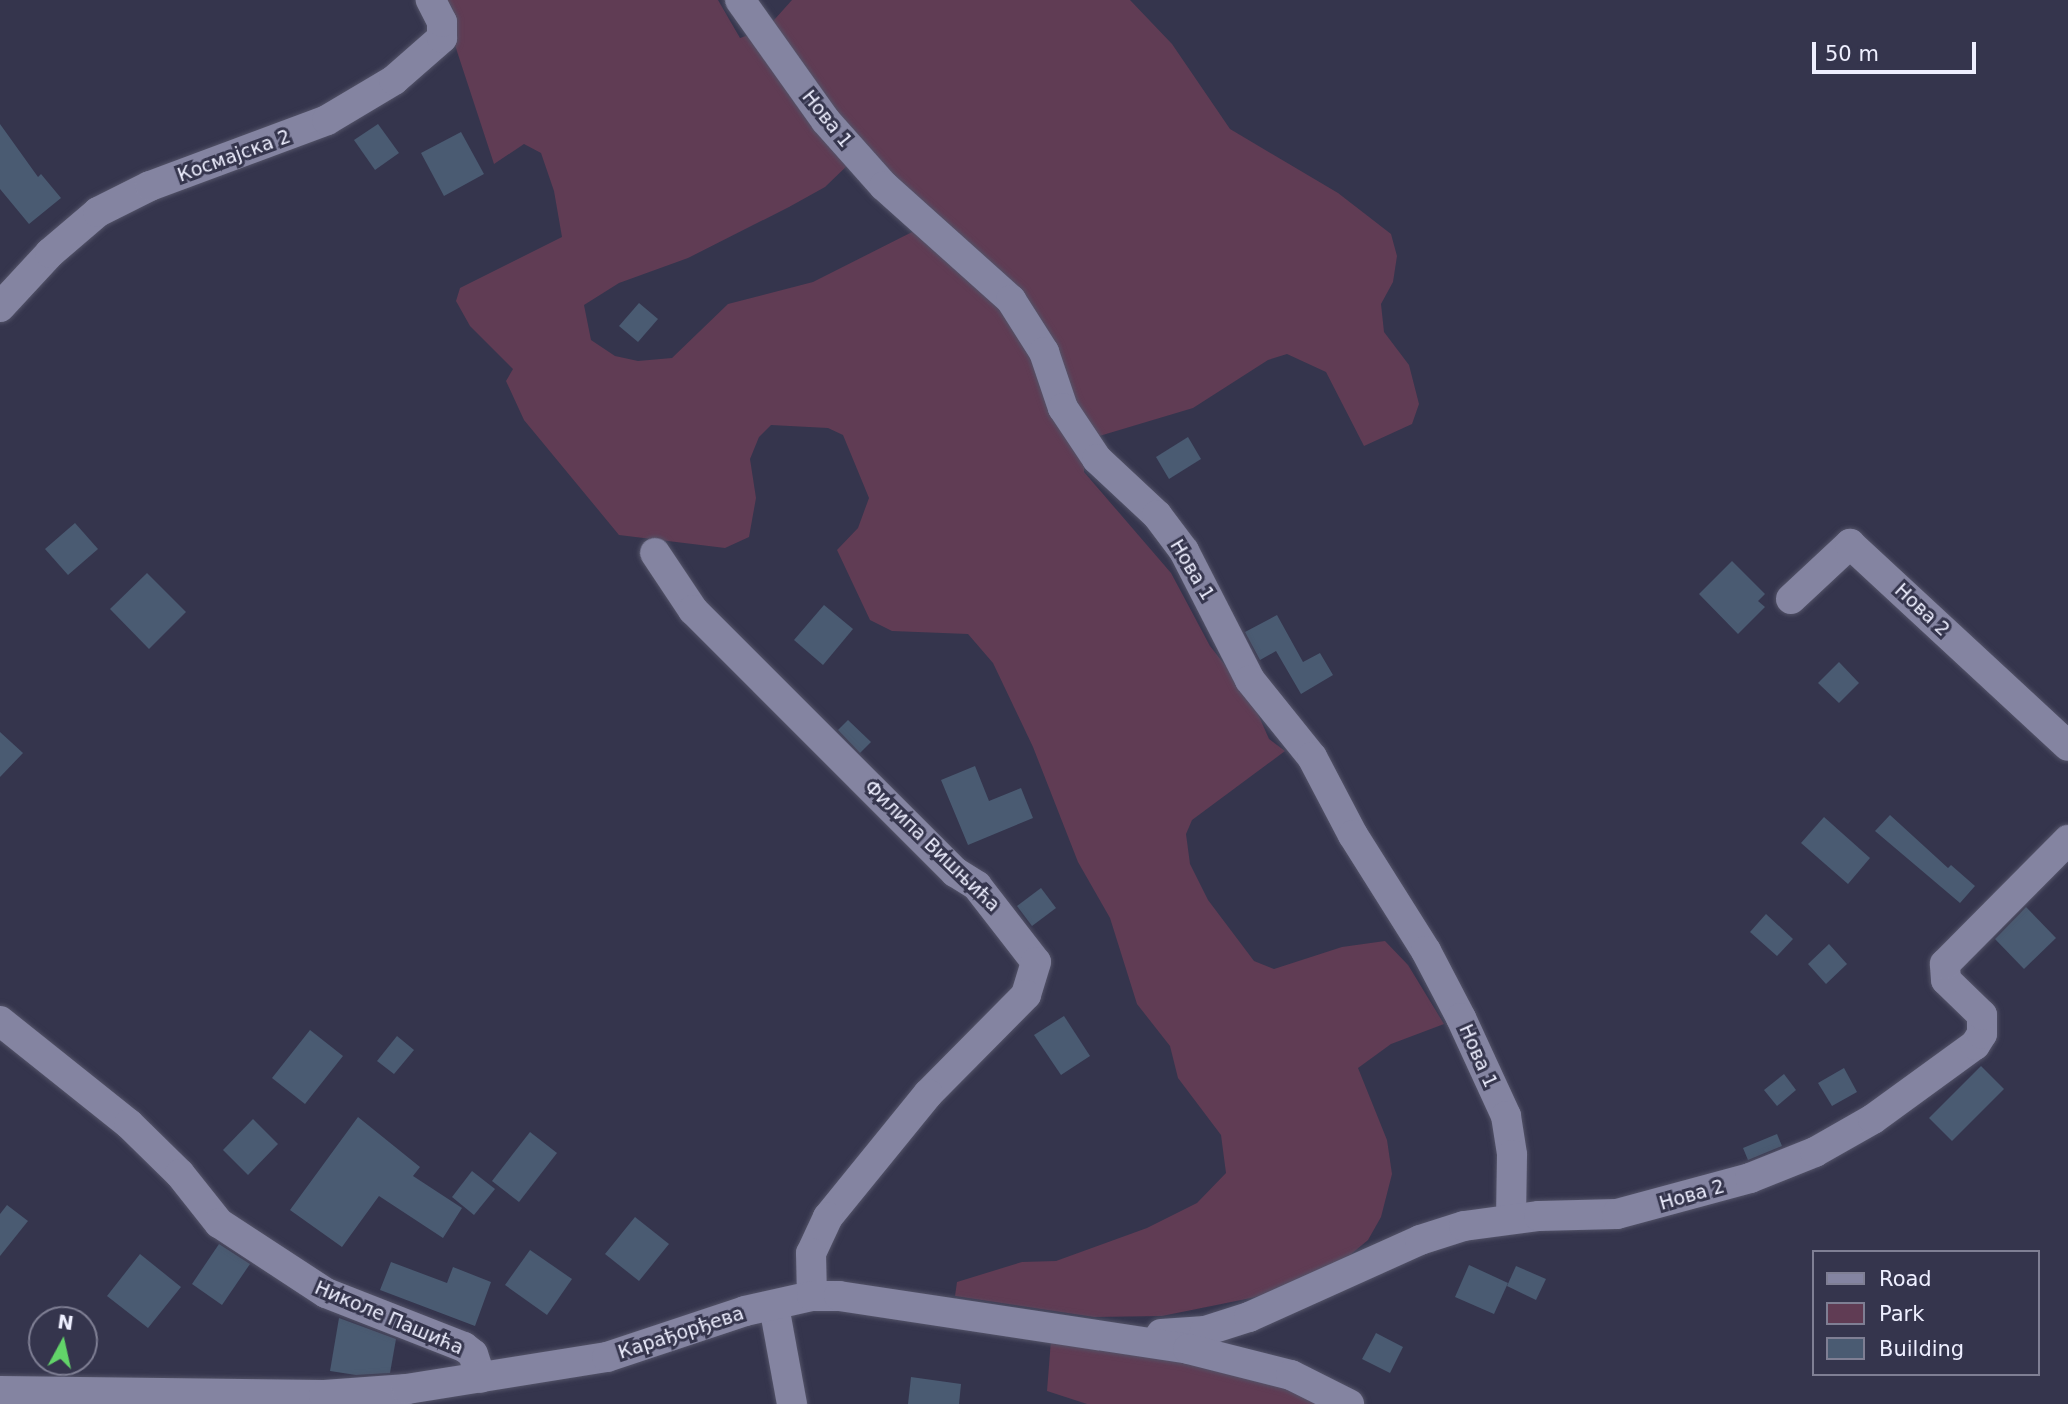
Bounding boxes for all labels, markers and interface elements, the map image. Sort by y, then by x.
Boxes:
scale bar [1816,28,1980,72]
text: 50 m [1825,42,1879,66]
street label: Нова 1 [797,86,857,152]
street label: Космајска 2 [174,125,294,187]
street label: Нова 1 [1165,535,1219,605]
street label: Нова 2 [1890,579,1954,641]
street label: Филипа Вишњића [860,775,1004,917]
street label: Нова 1 [1454,1021,1502,1091]
street label: Нова 2 [1657,1175,1727,1215]
legend [1812,1250,2040,1376]
text: Road [1879,1267,1932,1291]
street label: Николе Пашића [311,1276,467,1360]
street label: Карађорђева [615,1302,747,1364]
text: Park [1879,1302,1924,1326]
north arrow [28,1306,98,1376]
text: N [56,1310,75,1334]
text: Building [1879,1337,1964,1361]

